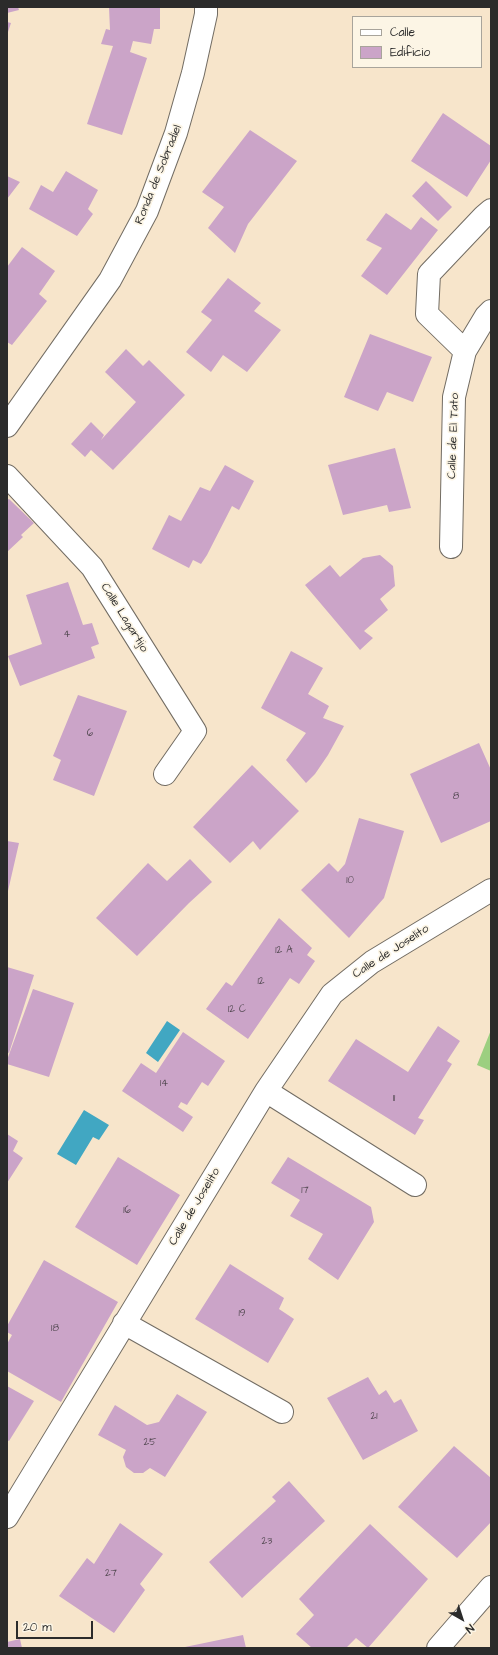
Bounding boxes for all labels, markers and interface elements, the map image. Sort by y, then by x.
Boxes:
legend [352,16,482,68]
text: Calle [390,24,415,41]
text: Edificio [390,44,430,61]
street label: Ronda de Sobradiel [132,123,186,227]
street label: Calle de El Tato [445,393,463,479]
street label: Calle Lagartijo [97,581,151,655]
house number: 4 [64,629,70,641]
house number: 6 [87,728,93,740]
house number: 8 [453,791,459,803]
house number: 10 [346,875,354,887]
street label: Calle de Joselito [350,922,432,982]
house number: 12 A [275,945,293,957]
house number: 12 [257,976,265,988]
house number: 12 C [228,1004,246,1016]
house number: 14 [160,1078,168,1090]
house number: 11 [393,1093,395,1105]
street label: Calle de Joselito [166,1166,224,1248]
house number: 17 [301,1185,309,1197]
house number: 16 [123,1205,131,1217]
house number: 19 [239,1308,245,1320]
house number: 18 [51,1323,59,1335]
house number: 21 [370,1411,378,1423]
house number: 25 [144,1437,156,1449]
house number: 23 [262,1536,272,1548]
house number: 27 [105,1568,117,1580]
north arrow [442,1599,482,1639]
scale bar [18,1613,95,1639]
text: 20 m [23,1619,52,1636]
text: N [462,1621,477,1637]

